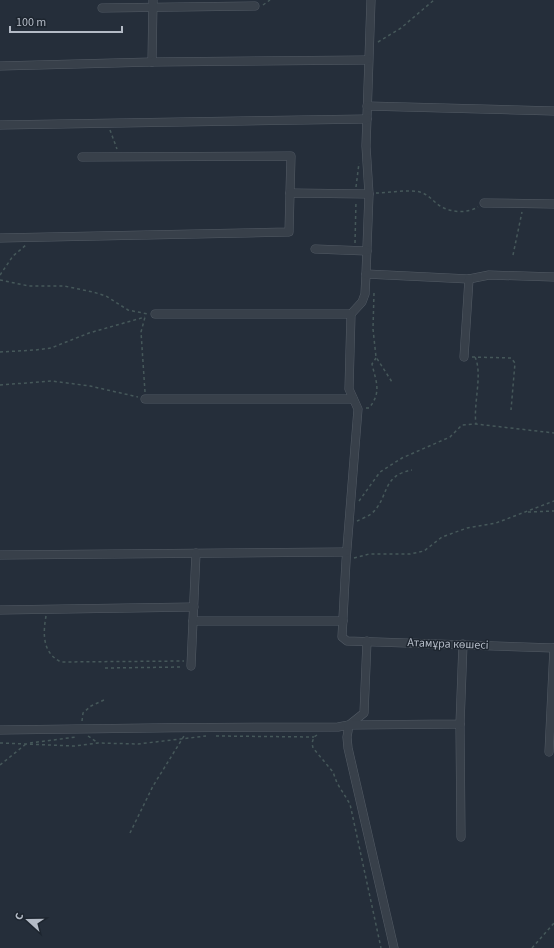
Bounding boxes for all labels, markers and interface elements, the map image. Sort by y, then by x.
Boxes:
scale bar [10,8,122,34]
text: 100 m [16,14,46,31]
street label: Атамұра көшесі [407,634,489,654]
north arrow [8,900,48,940]
text: С [11,910,27,922]

